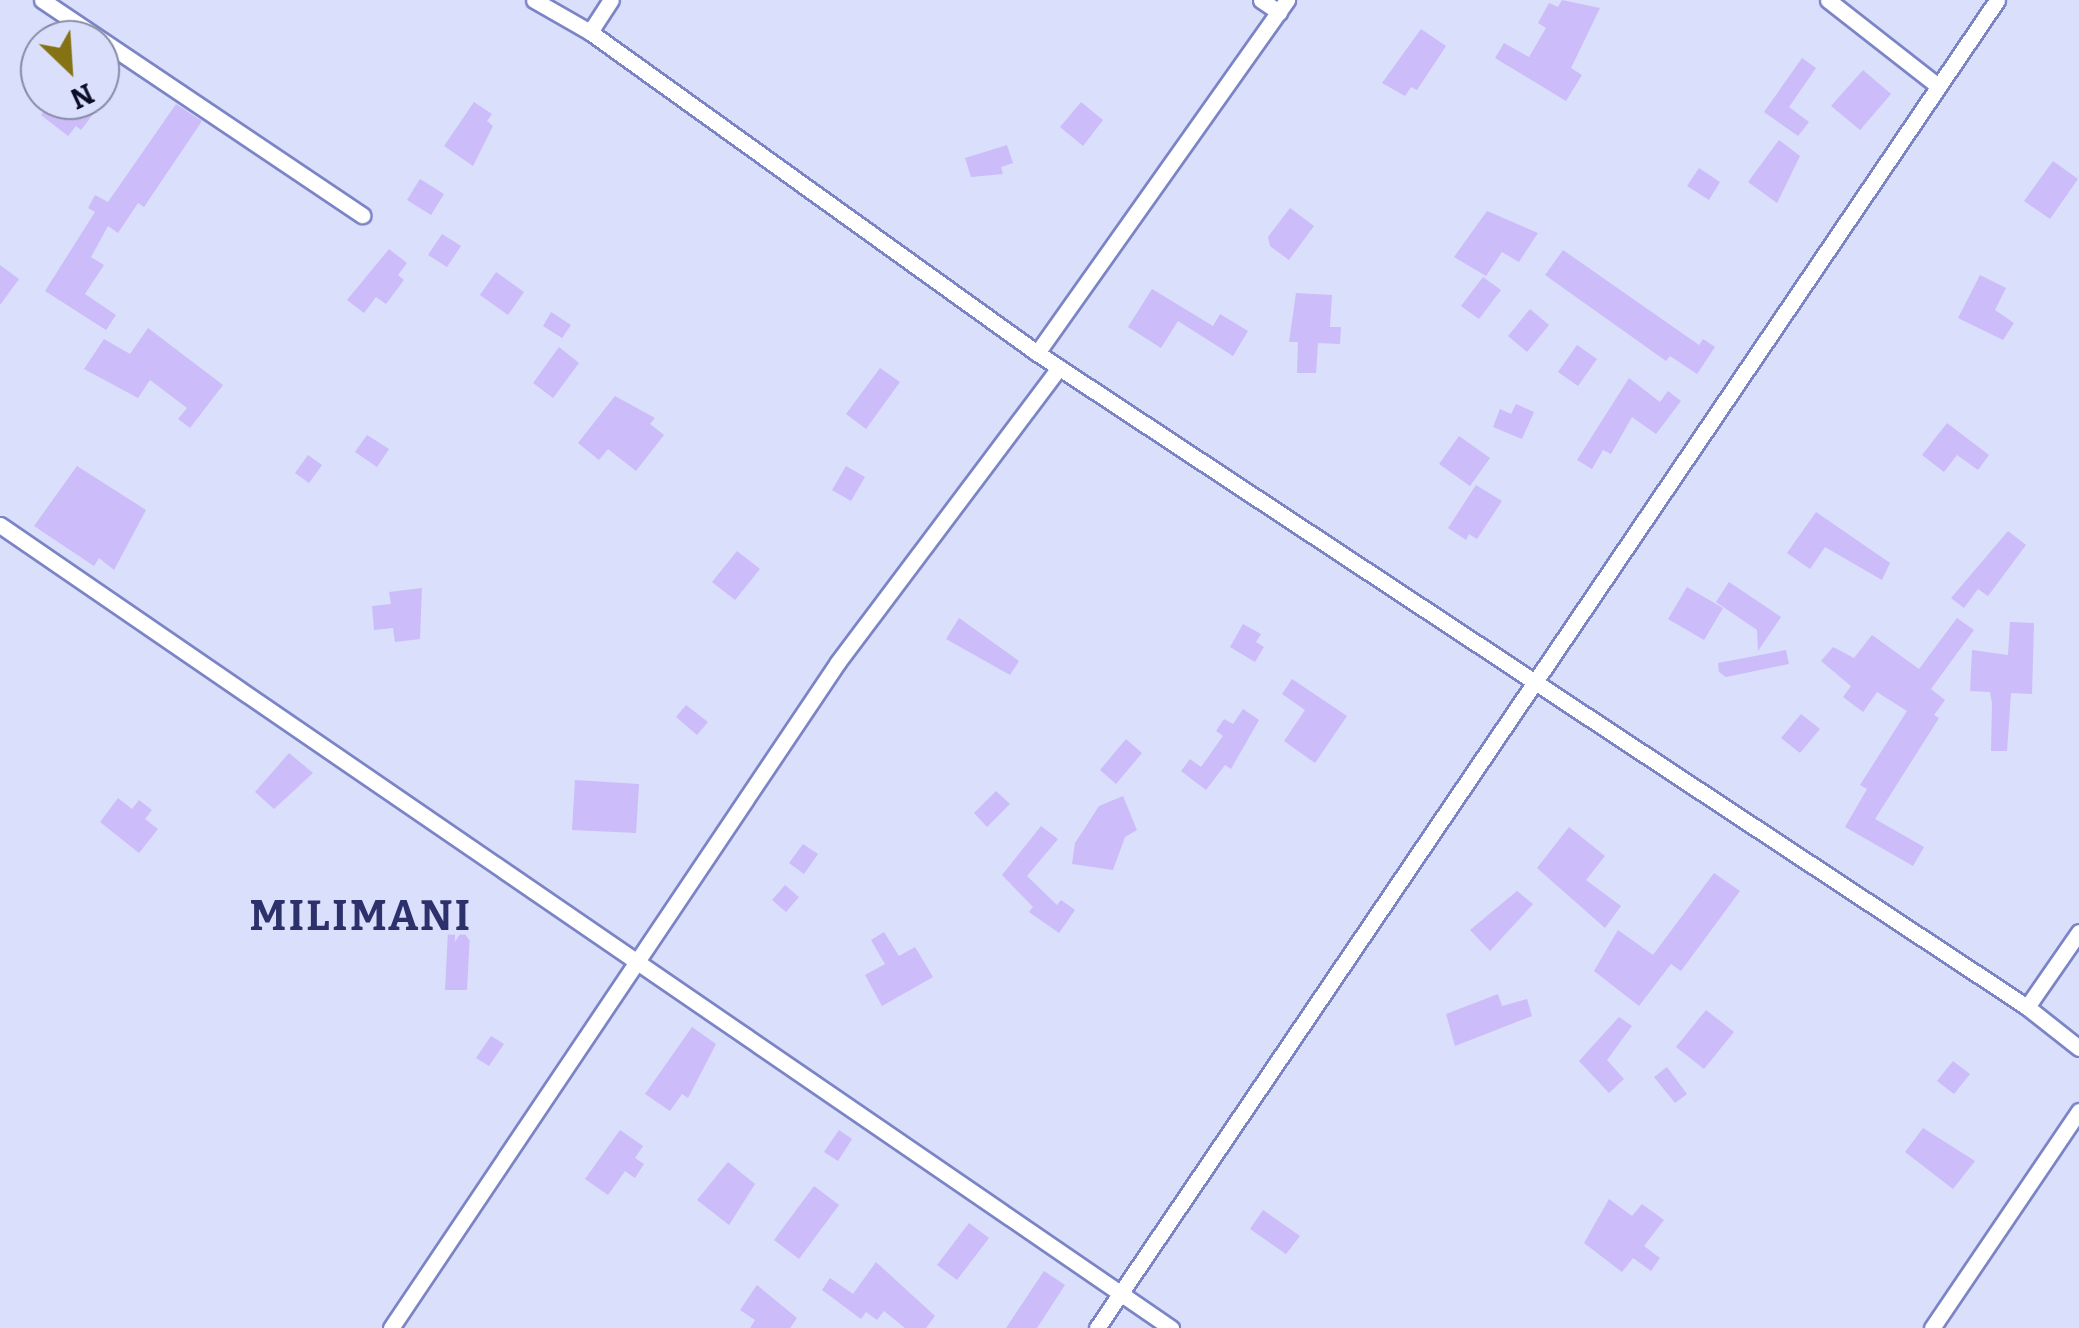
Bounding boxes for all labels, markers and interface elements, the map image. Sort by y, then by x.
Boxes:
north arrow [20,20,120,120]
text: N [65,76,99,115]
district label: MILIMANI [249,891,473,941]

